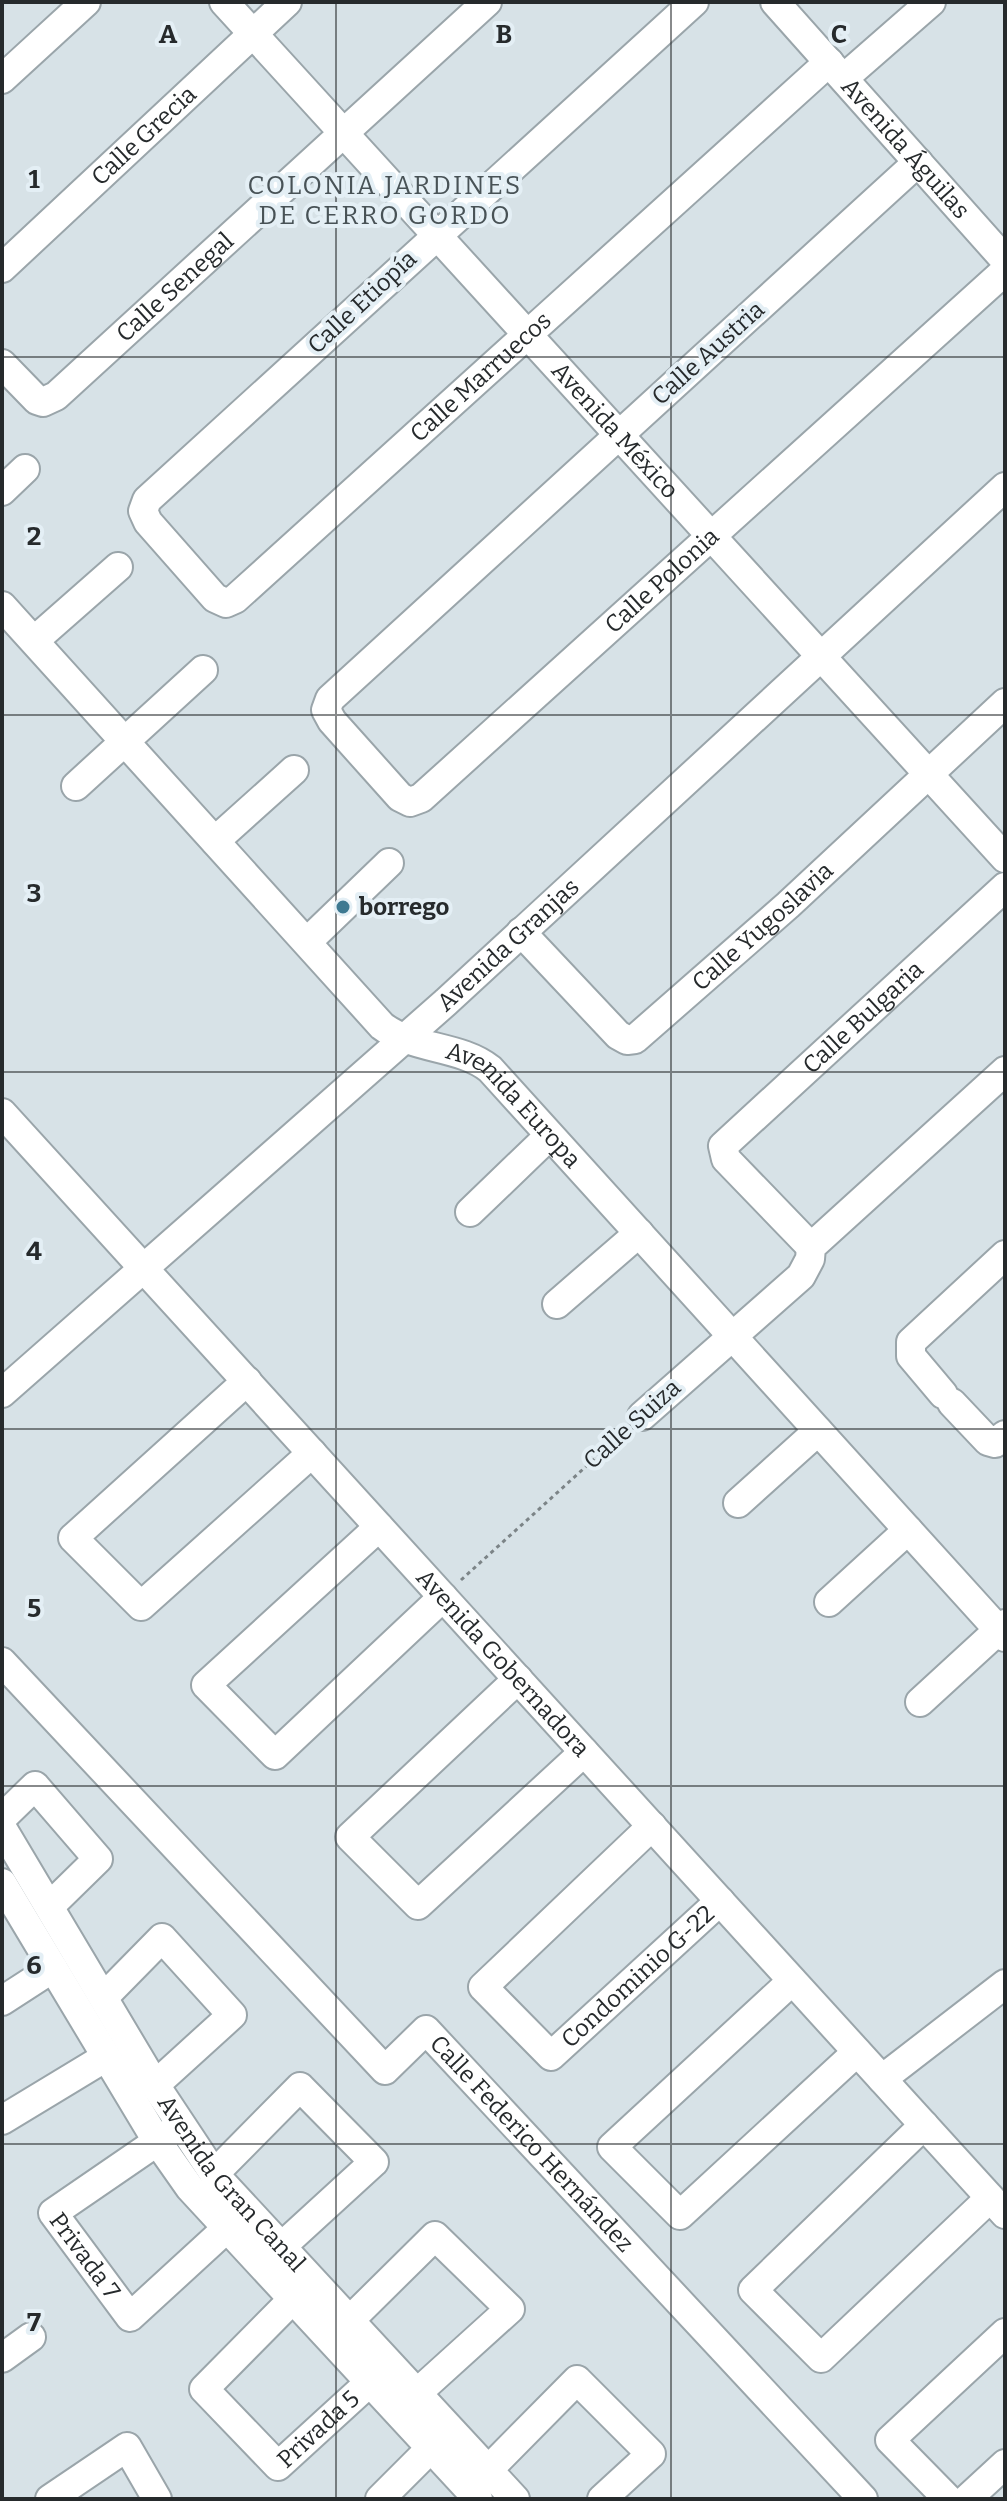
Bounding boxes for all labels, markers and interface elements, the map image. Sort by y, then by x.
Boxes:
text: A [159,19,178,50]
text: B [496,19,512,50]
text: C [831,19,847,50]
street label: Avenida Águilas [836,72,975,224]
street label: Calle Grecia [86,80,202,191]
text: 1 [28,164,40,195]
district label: COLONIA JARDINES DE CERRO GORDO [248,170,522,231]
street label: Calle Senegal [111,227,239,348]
street label: Calle Etiopía [302,245,422,359]
street label: Calle Austria [646,295,770,411]
street label: Calle Marruecos [405,306,557,448]
street label: Avenida México [546,357,684,504]
text: 2 [27,521,41,552]
street label: Calle Polonia [599,522,725,639]
street label: Calle Yugoslavia [686,856,839,996]
street label: Avenida Granjas [431,873,585,1017]
text: 3 [27,878,41,909]
place label: borrego [359,893,450,921]
marker: borrego [334,898,352,916]
street label: Calle Bulgaria [797,955,929,1079]
street label: Avenida Europa [443,1037,587,1174]
text: 4 [26,1236,42,1267]
street label: Calle Suiza [578,1373,686,1475]
street label: Avenida Gobernadora [411,1564,595,1762]
text: 5 [27,1593,41,1624]
street label: Condominio G-22 [556,1899,720,2053]
text: 6 [26,1950,42,1981]
street label: Calle Federico Hernández [424,2030,639,2257]
street label: Avenida Gran Canal [152,2090,311,2277]
street label: Privada 7 [44,2207,126,2304]
text: 7 [27,2307,41,2338]
street label: Privada 5 [272,2385,365,2474]

